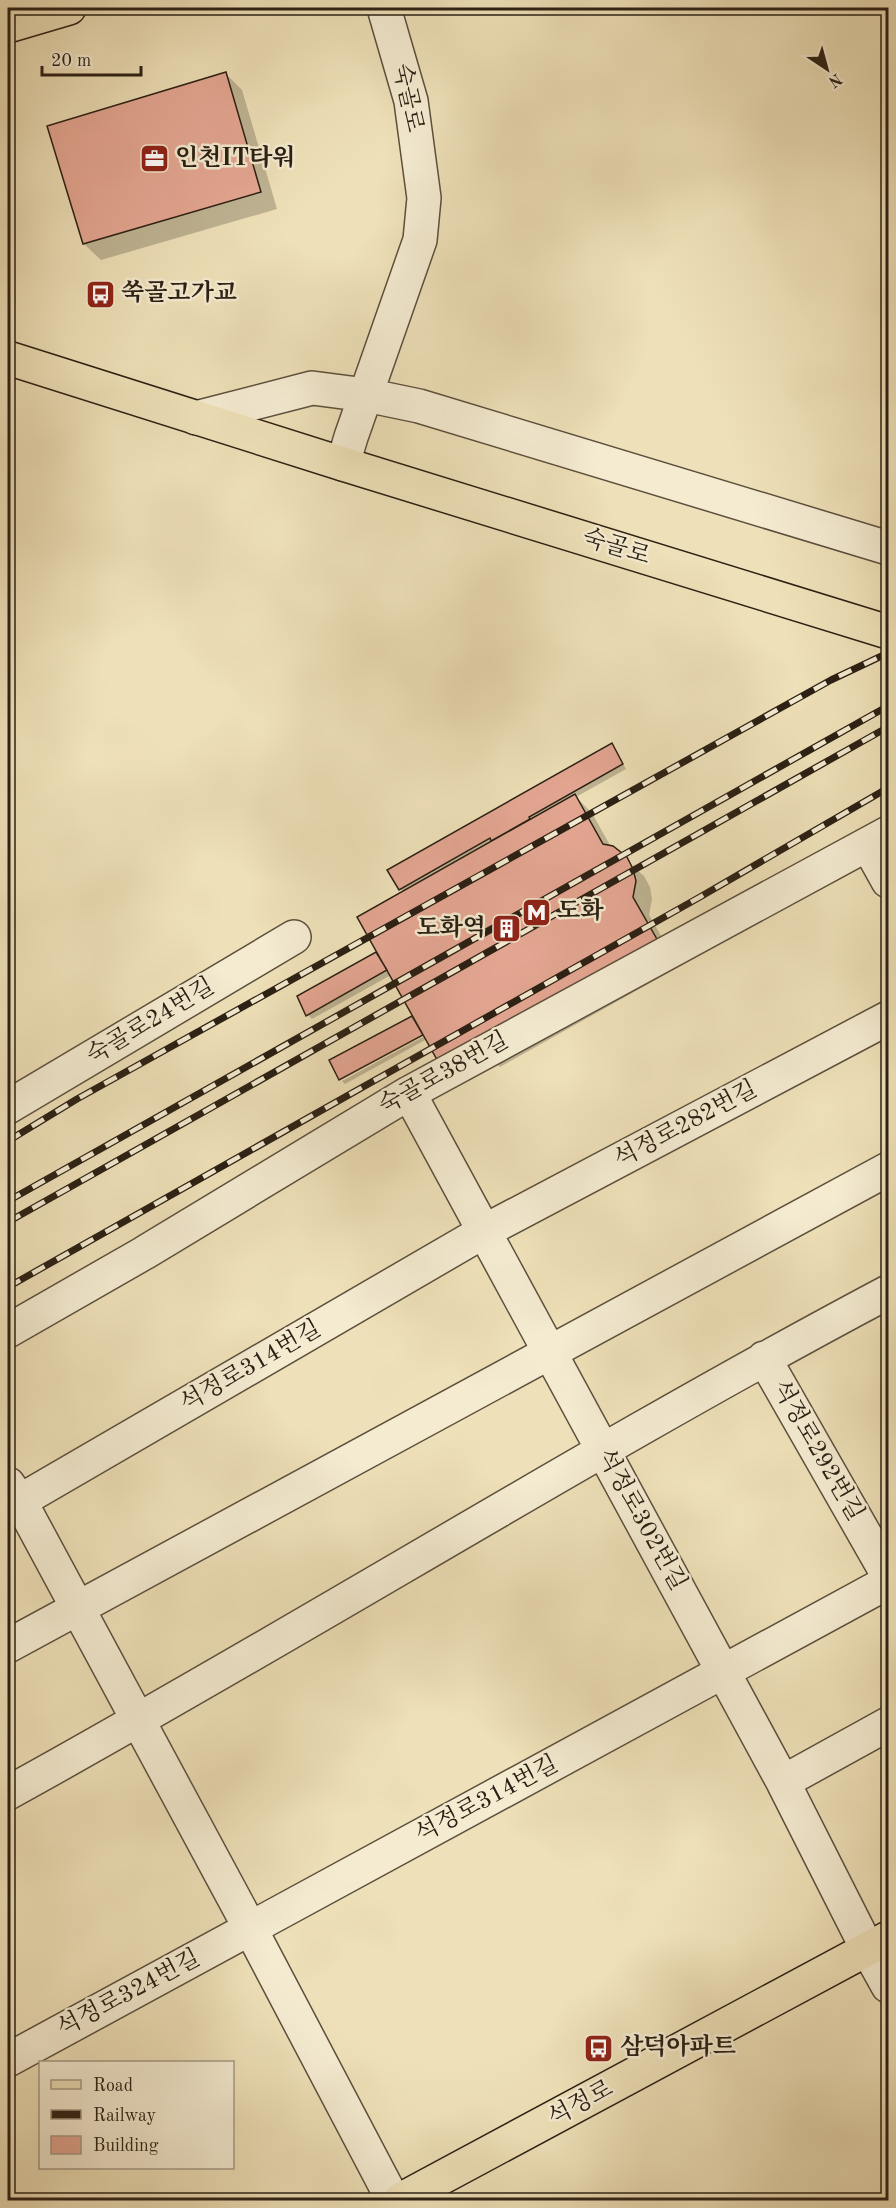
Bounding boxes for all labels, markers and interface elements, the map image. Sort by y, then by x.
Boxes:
scale bar [42,39,141,77]
north arrow [797,39,857,99]
text: 20 m [51,52,91,70]
street label: 숙골로 [388,61,429,135]
text: N [824,69,844,90]
office icon: 인천IT타워 [138,143,170,175]
place label: 인천IT타워 [175,144,295,171]
bus stop icon: 쑥골고가교 [84,278,116,310]
place label: 쑥골고가교 [121,279,237,306]
street label: 숙골로 [579,523,654,570]
metro station icon: 도화 [520,896,552,928]
place label: 도화 [557,897,604,924]
building icon: 도화역 [491,913,523,945]
place label: 도화역 [416,914,486,941]
street label: 숙골로24번길 [82,972,219,1069]
street label: 숙골로38번길 [374,1026,513,1119]
street label: 석정로282번길 [610,1076,761,1173]
street label: 석정로314번길 [176,1315,325,1417]
street label: 석정로292번길 [767,1376,869,1525]
street label: 석정로302번길 [592,1444,691,1595]
street label: 석정로314번길 [411,1751,562,1848]
street label: 석정로324번길 [53,1945,204,2042]
bus stop icon: 삼덕아파트 [583,2032,615,2064]
place label: 삼덕아파트 [620,2033,736,2060]
legend [39,2061,234,2169]
street label: 석정로 [544,2075,617,2131]
text: Road [93,2077,133,2095]
text: Railway [93,2107,156,2125]
text: Building [93,2137,159,2155]

